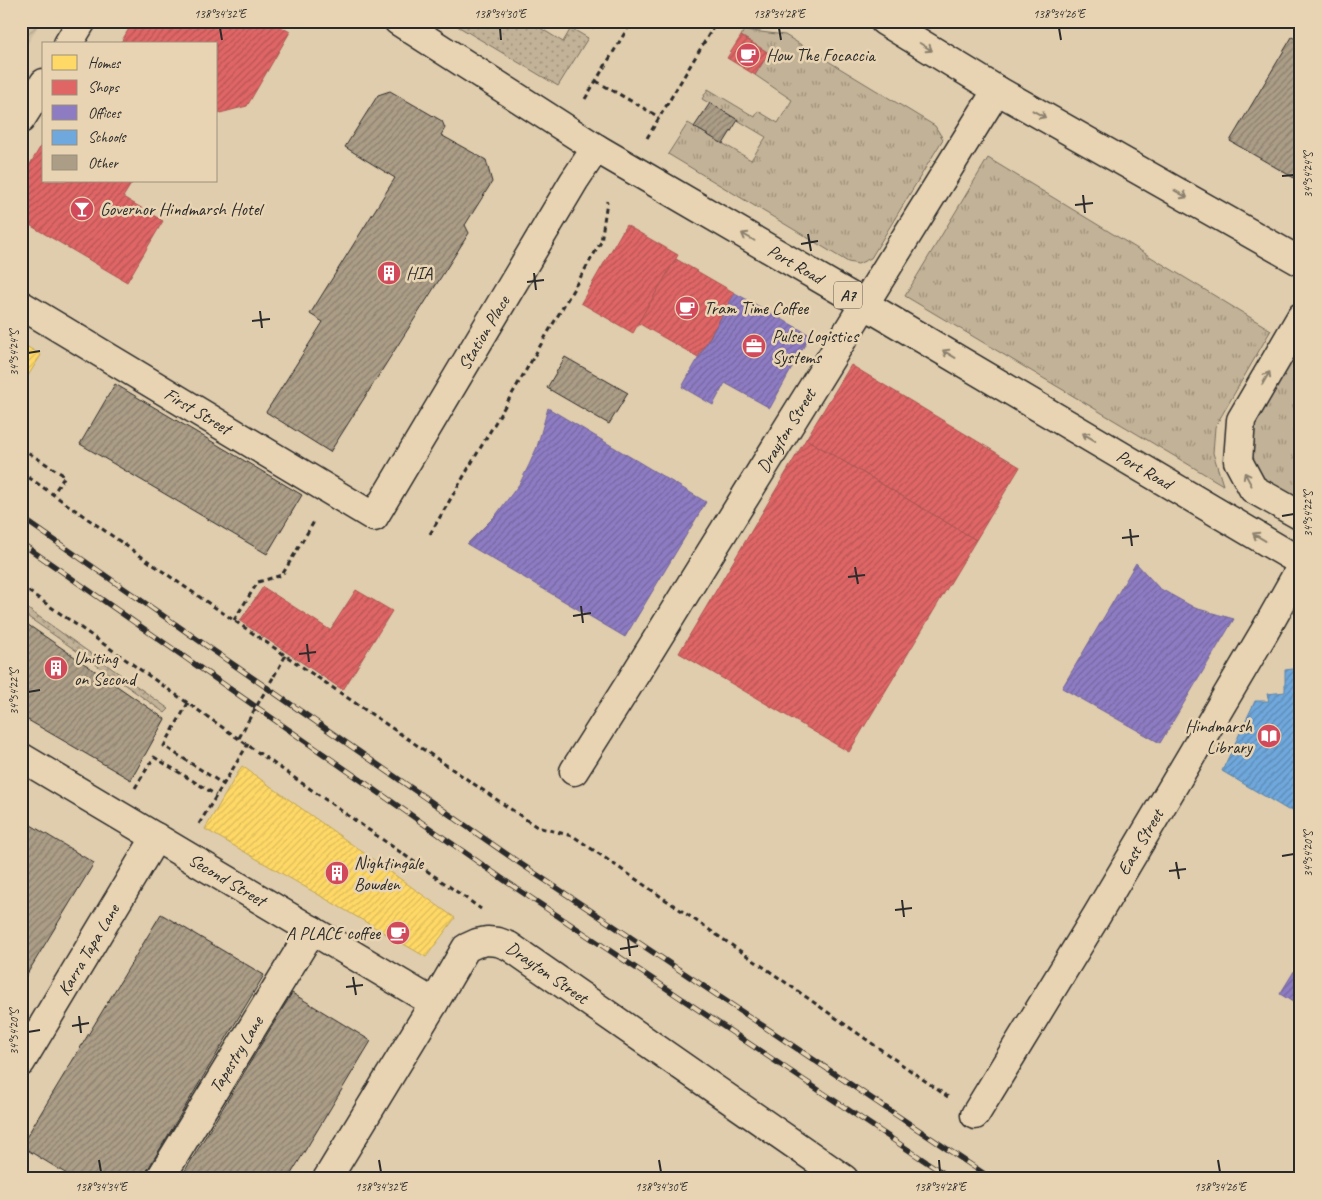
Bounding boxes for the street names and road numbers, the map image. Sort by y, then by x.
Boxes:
street label: Port Road [764,239,830,290]
road number: A7 [834,282,862,308]
street label: Station Place [453,291,515,374]
street label: First Street [160,383,237,441]
street label: Drayton Street [752,383,821,477]
street label: Port Road [1113,445,1179,496]
street label: East Street [1112,803,1169,879]
street label: Second Street [185,848,272,913]
street label: Karra Tapa Lane [53,899,125,999]
street label: Drayton Street [502,936,594,1010]
street label: Tapestry Lane [204,1011,268,1097]

